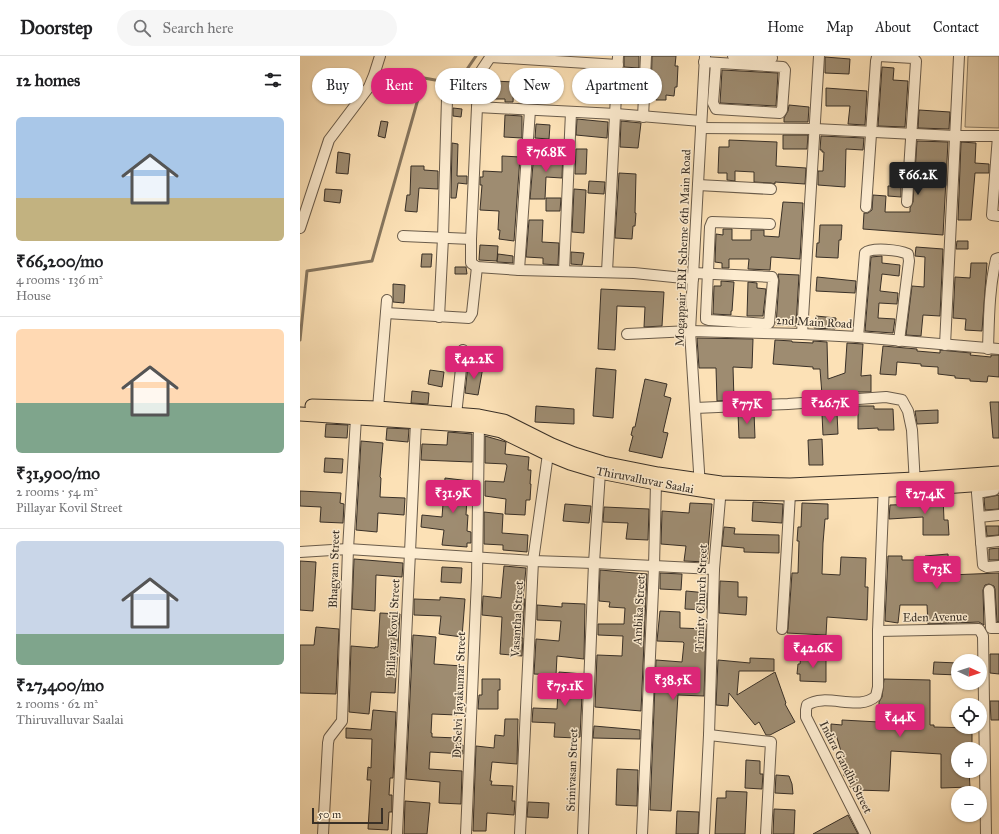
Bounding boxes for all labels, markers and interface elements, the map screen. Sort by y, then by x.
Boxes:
search box [117,10,397,46]
text: Doorstep [20,16,93,39]
icon: search [131,17,153,39]
text: Search here [163,19,234,37]
text: Home [767,19,804,36]
text: Map [826,19,853,36]
text: About [875,19,911,36]
text: Contact [933,19,979,36]
chip: Buy [312,68,363,104]
chip: Rent [371,68,427,104]
chip: Filters [435,68,501,104]
chip: New [509,68,564,104]
chip: Apartment [572,68,662,104]
icon: filters [262,69,284,91]
text: 12 homes [16,70,80,91]
pin: ₹76.8K [513,139,579,173]
icon: home [114,143,186,215]
text: ₹76.8K [526,144,566,160]
street label: Mogappair ERI Scheme 6th Main Road [673,149,694,347]
pin: ₹66.2K [885,162,951,196]
text: ₹66.2K [898,167,938,183]
text: ₹66,200/mo [16,251,103,272]
text: 4 rooms · 136 m² [16,272,103,288]
text: House [16,288,51,304]
street label: 2nd Main Road [775,313,853,331]
pin: ₹42.2K [441,346,507,380]
text: ₹42.2K [454,351,494,367]
icon: home [114,355,186,427]
pin: ₹26.7K [797,390,863,424]
pin: ₹77K [723,391,771,425]
text: ₹26.7K [811,395,849,411]
text: ₹77K [732,396,762,412]
text: ₹31,900/mo [16,463,100,484]
street label: Thiruvalluvar Saalai [595,464,696,496]
pin: ₹31.9K [420,480,486,514]
pin: ₹27.4K [892,481,958,515]
text: 2 rooms · 54 m² [16,484,98,500]
text: ₹31.9K [435,485,471,501]
text: ₹27.4K [905,486,945,502]
text: Pillayar Kovil Street [16,500,123,516]
street label: Bhagyam Street [326,529,343,608]
street label: Trinity Church Street [692,543,710,652]
pin: ₹73K [913,556,961,590]
text: ₹73K [923,561,951,577]
icon: home [114,567,186,639]
street label: Ambika Street [630,574,648,646]
street label: Pillayar Kovil Street [383,578,403,678]
street label: Vasantha Street [508,580,526,659]
street label: Eden Avenue [903,609,967,625]
street label: Dr.Selvi Jayakumar Street [450,631,469,759]
pin: ₹42.6K [780,635,846,669]
text: ₹42.6K [793,640,833,656]
north arrow [951,654,987,690]
map controls [951,654,987,822]
pin: ₹38.5K [640,667,706,701]
text: ₹38.5K [654,672,692,688]
pin: ₹75.1K [532,673,598,707]
text: ₹27,400/mo [16,675,104,696]
text: ₹75.1K [546,678,584,694]
text: 2 rooms · 62 m² [16,696,98,712]
button: locate [951,698,987,734]
pin: ₹44K [876,704,924,738]
text: ₹44K [884,709,916,725]
text: Thiruvalluvar Saalai [16,712,124,728]
street label: Indira Gandhi Street [817,718,876,816]
street label: Srinivasan Street [564,727,580,812]
button: + [951,742,987,778]
button: − [951,786,987,822]
scale bar [312,806,383,825]
text: 50 m [318,808,341,821]

